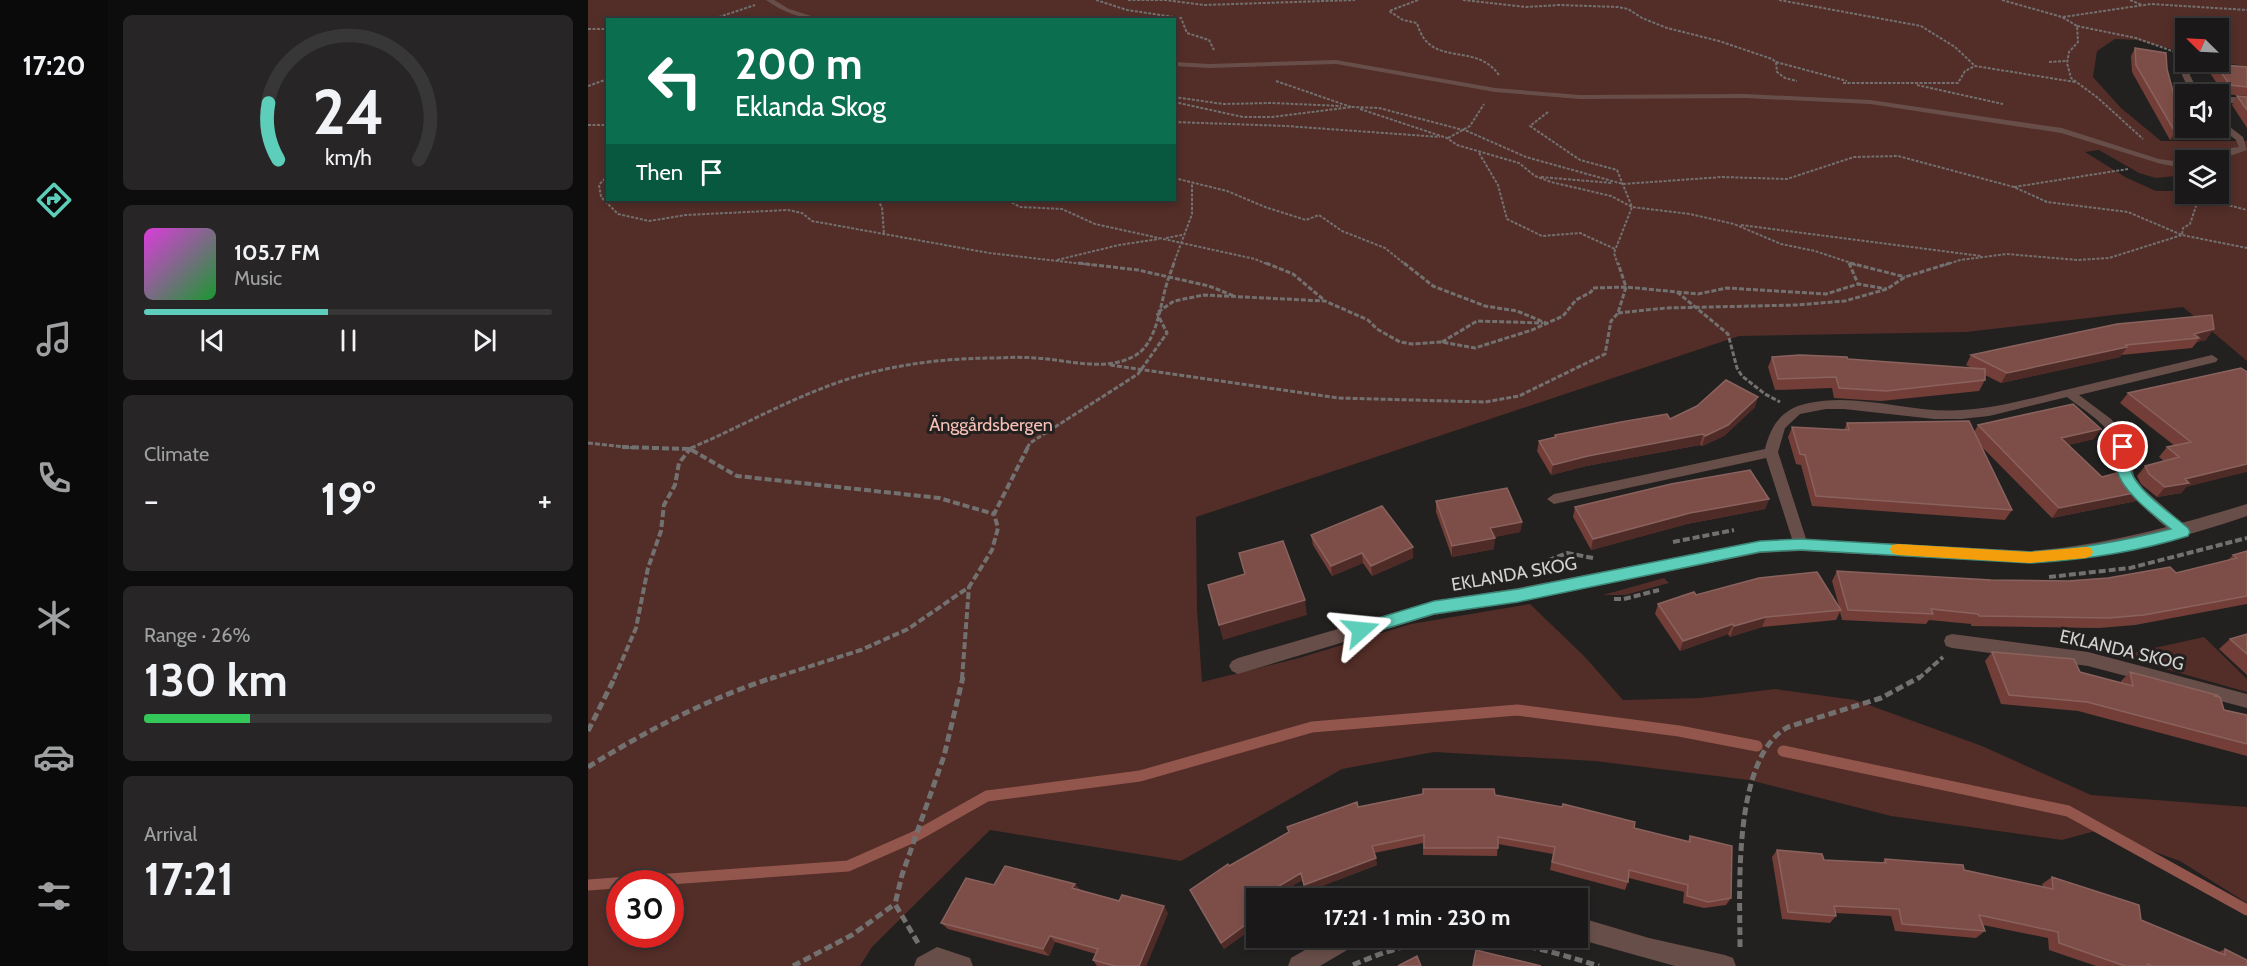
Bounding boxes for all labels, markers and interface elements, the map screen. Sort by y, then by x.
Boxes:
north arrow [2175,18,2229,72]
map controls [2175,18,2229,204]
text: 200 m [735,38,862,90]
icon: left [636,42,714,120]
text: 17:20 [22,49,86,82]
text: 24 [312,74,384,150]
button: sound [2175,84,2229,138]
text: Eklanda Skog [735,90,886,123]
text: km/h [325,144,371,170]
button: layers [2175,150,2229,204]
icon: arrive [695,156,728,189]
text: Then [636,159,683,186]
icon: directions [33,179,75,221]
text: 105.7 FM [234,239,320,266]
text: Music [234,266,282,290]
icon: music [33,318,75,360]
icon: previous [196,324,229,357]
icon: pause [332,324,365,357]
icon: next [468,324,501,357]
park label: Änggårdsbergen [929,414,1053,436]
pin [2097,421,2148,472]
icon: arrive [2106,430,2139,463]
text: Climate [144,442,209,466]
icon: phone [33,457,75,499]
text: 19° [321,472,375,526]
text: − [144,480,159,520]
text: + [537,480,552,520]
street label: EKLANDA SKOG [1450,552,1578,596]
icon: climate [33,597,75,639]
position arrow [1329,598,1393,662]
text: Range · 26% [144,623,251,647]
street label: EKLANDA SKOG [2058,625,2186,675]
text: 130 km [144,653,288,707]
icon: car [33,736,75,778]
text: Arrival [144,822,197,846]
text: 17:21 [144,852,234,906]
speed limit sign: 30 [606,870,684,948]
icon: filters [33,875,75,917]
text: 17:21 · 1 min · 230 m [1324,904,1510,931]

